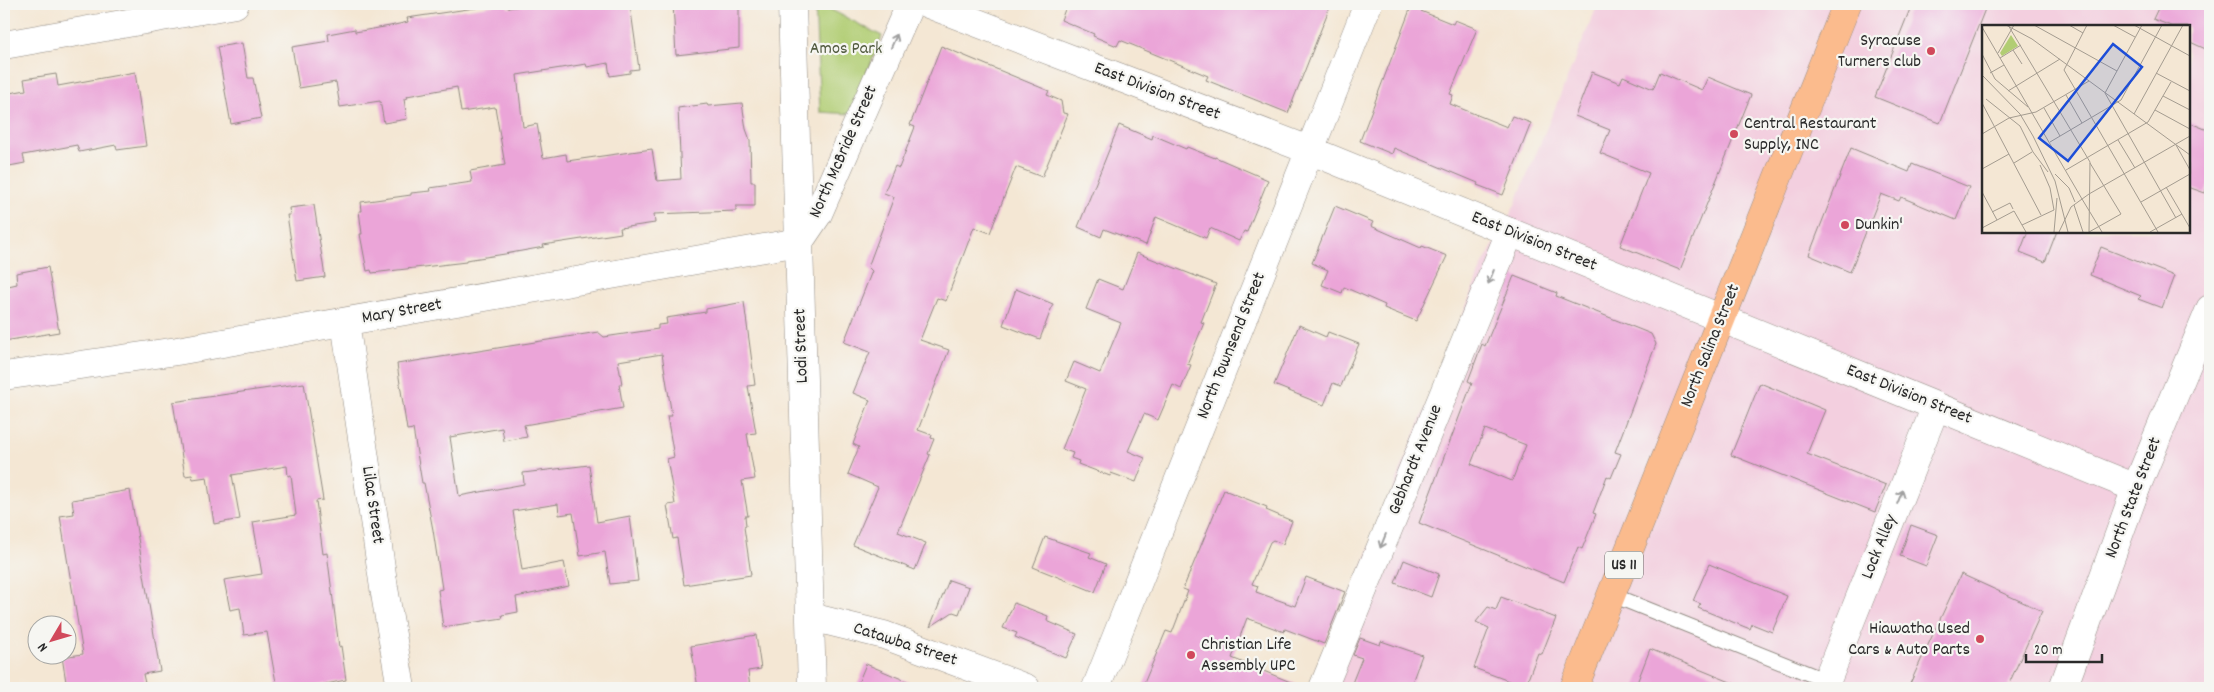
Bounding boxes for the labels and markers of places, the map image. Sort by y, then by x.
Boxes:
place label: Syracuse Turners club [1838,29,1921,75]
marker: Syracuse Turners club [1925,45,1937,57]
place label: Central Restaurant Supply, INC [1744,112,1877,158]
marker: Central Restaurant Supply, INC [1728,128,1740,140]
place label: Dunkin' [1855,213,1903,238]
marker: Dunkin' [1839,219,1851,231]
place label: Hiawatha Used Cars & Auto Parts [1848,617,1970,663]
place label: Christian Life Assembly UPC [1201,633,1296,679]
marker: Hiawatha Used Cars & Auto Parts [1974,633,1986,645]
marker: Christian Life Assembly UPC [1185,649,1197,661]

